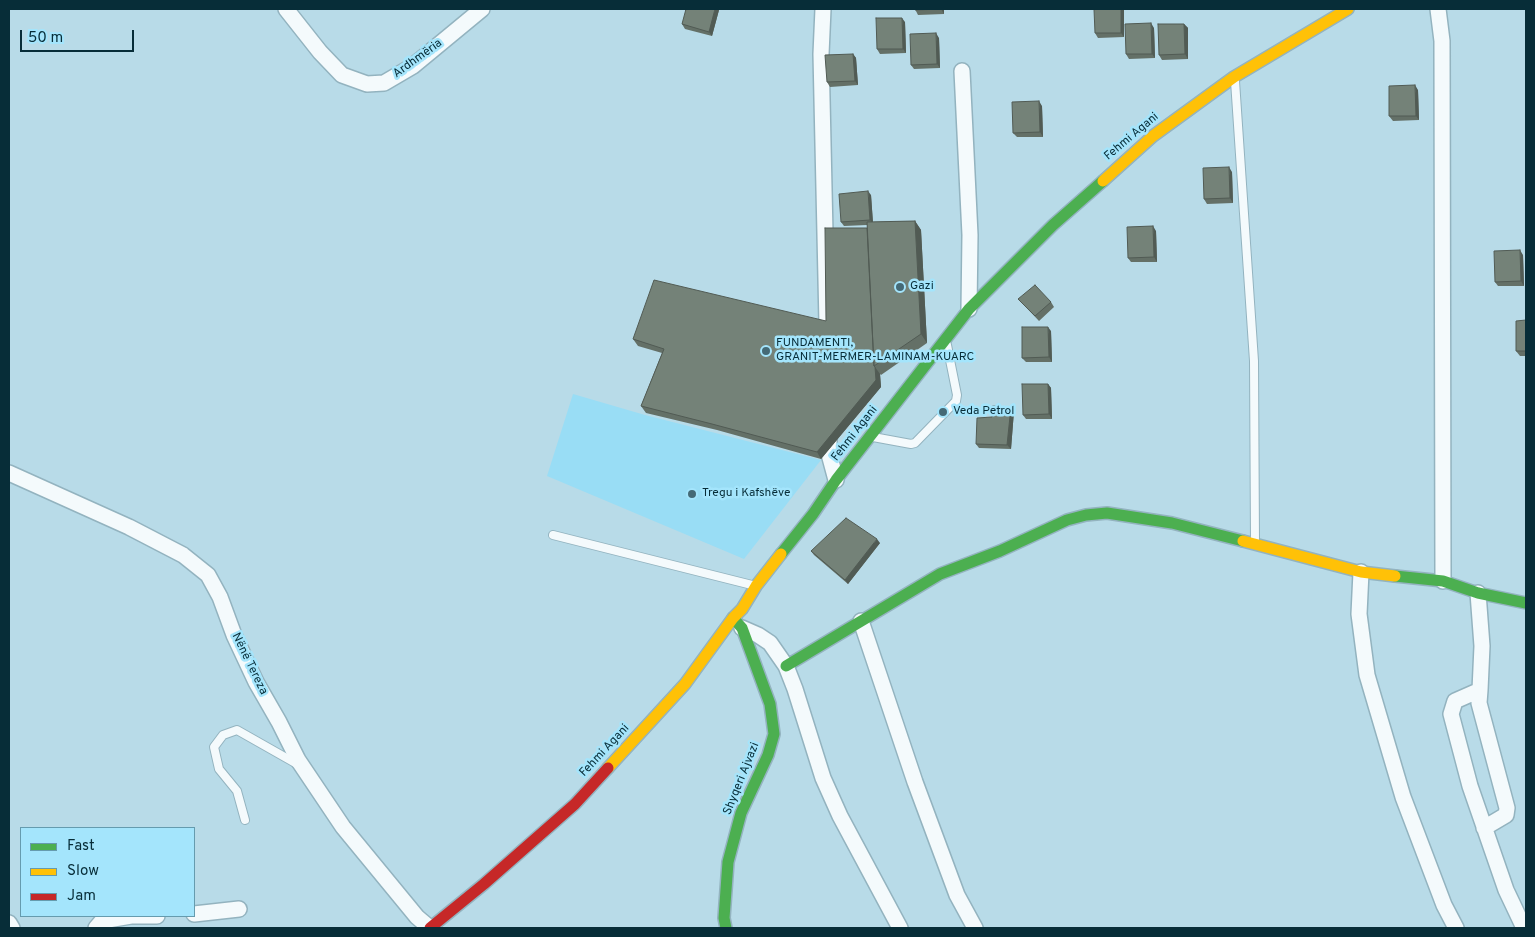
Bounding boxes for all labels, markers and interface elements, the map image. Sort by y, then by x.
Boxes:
scale bar [22,20,136,52]
text: 50 m [28,29,63,48]
street label: Ardhmëria [391,36,445,82]
street label: Fehmi Agani [1102,110,1162,164]
place label: Gazi [910,280,934,294]
marker: Gazi [894,281,906,293]
place label: FUNDAMENTI, GRANIT-MERMER-LAMINAM-KUARC [776,337,974,365]
marker: FUNDAMENTI, GRANIT-MERMER-LAMINAM-KUARC [760,345,772,357]
street label: Fehmi Agani [829,403,881,465]
place label: Veda Petrol [953,405,1014,419]
marker: Veda Petrol [937,406,949,418]
place label: Tregu i Kafshëve [702,487,791,501]
marker: Tregu i Kafshëve [686,488,698,500]
street label: Nënë Tereza [228,631,270,697]
street label: Fehmi Agani [577,722,633,780]
street label: Shyqeri Ajvazi [721,741,763,817]
legend [20,827,195,917]
text: Fast [67,837,95,856]
text: Slow [67,862,99,881]
text: Jam [67,887,96,906]

